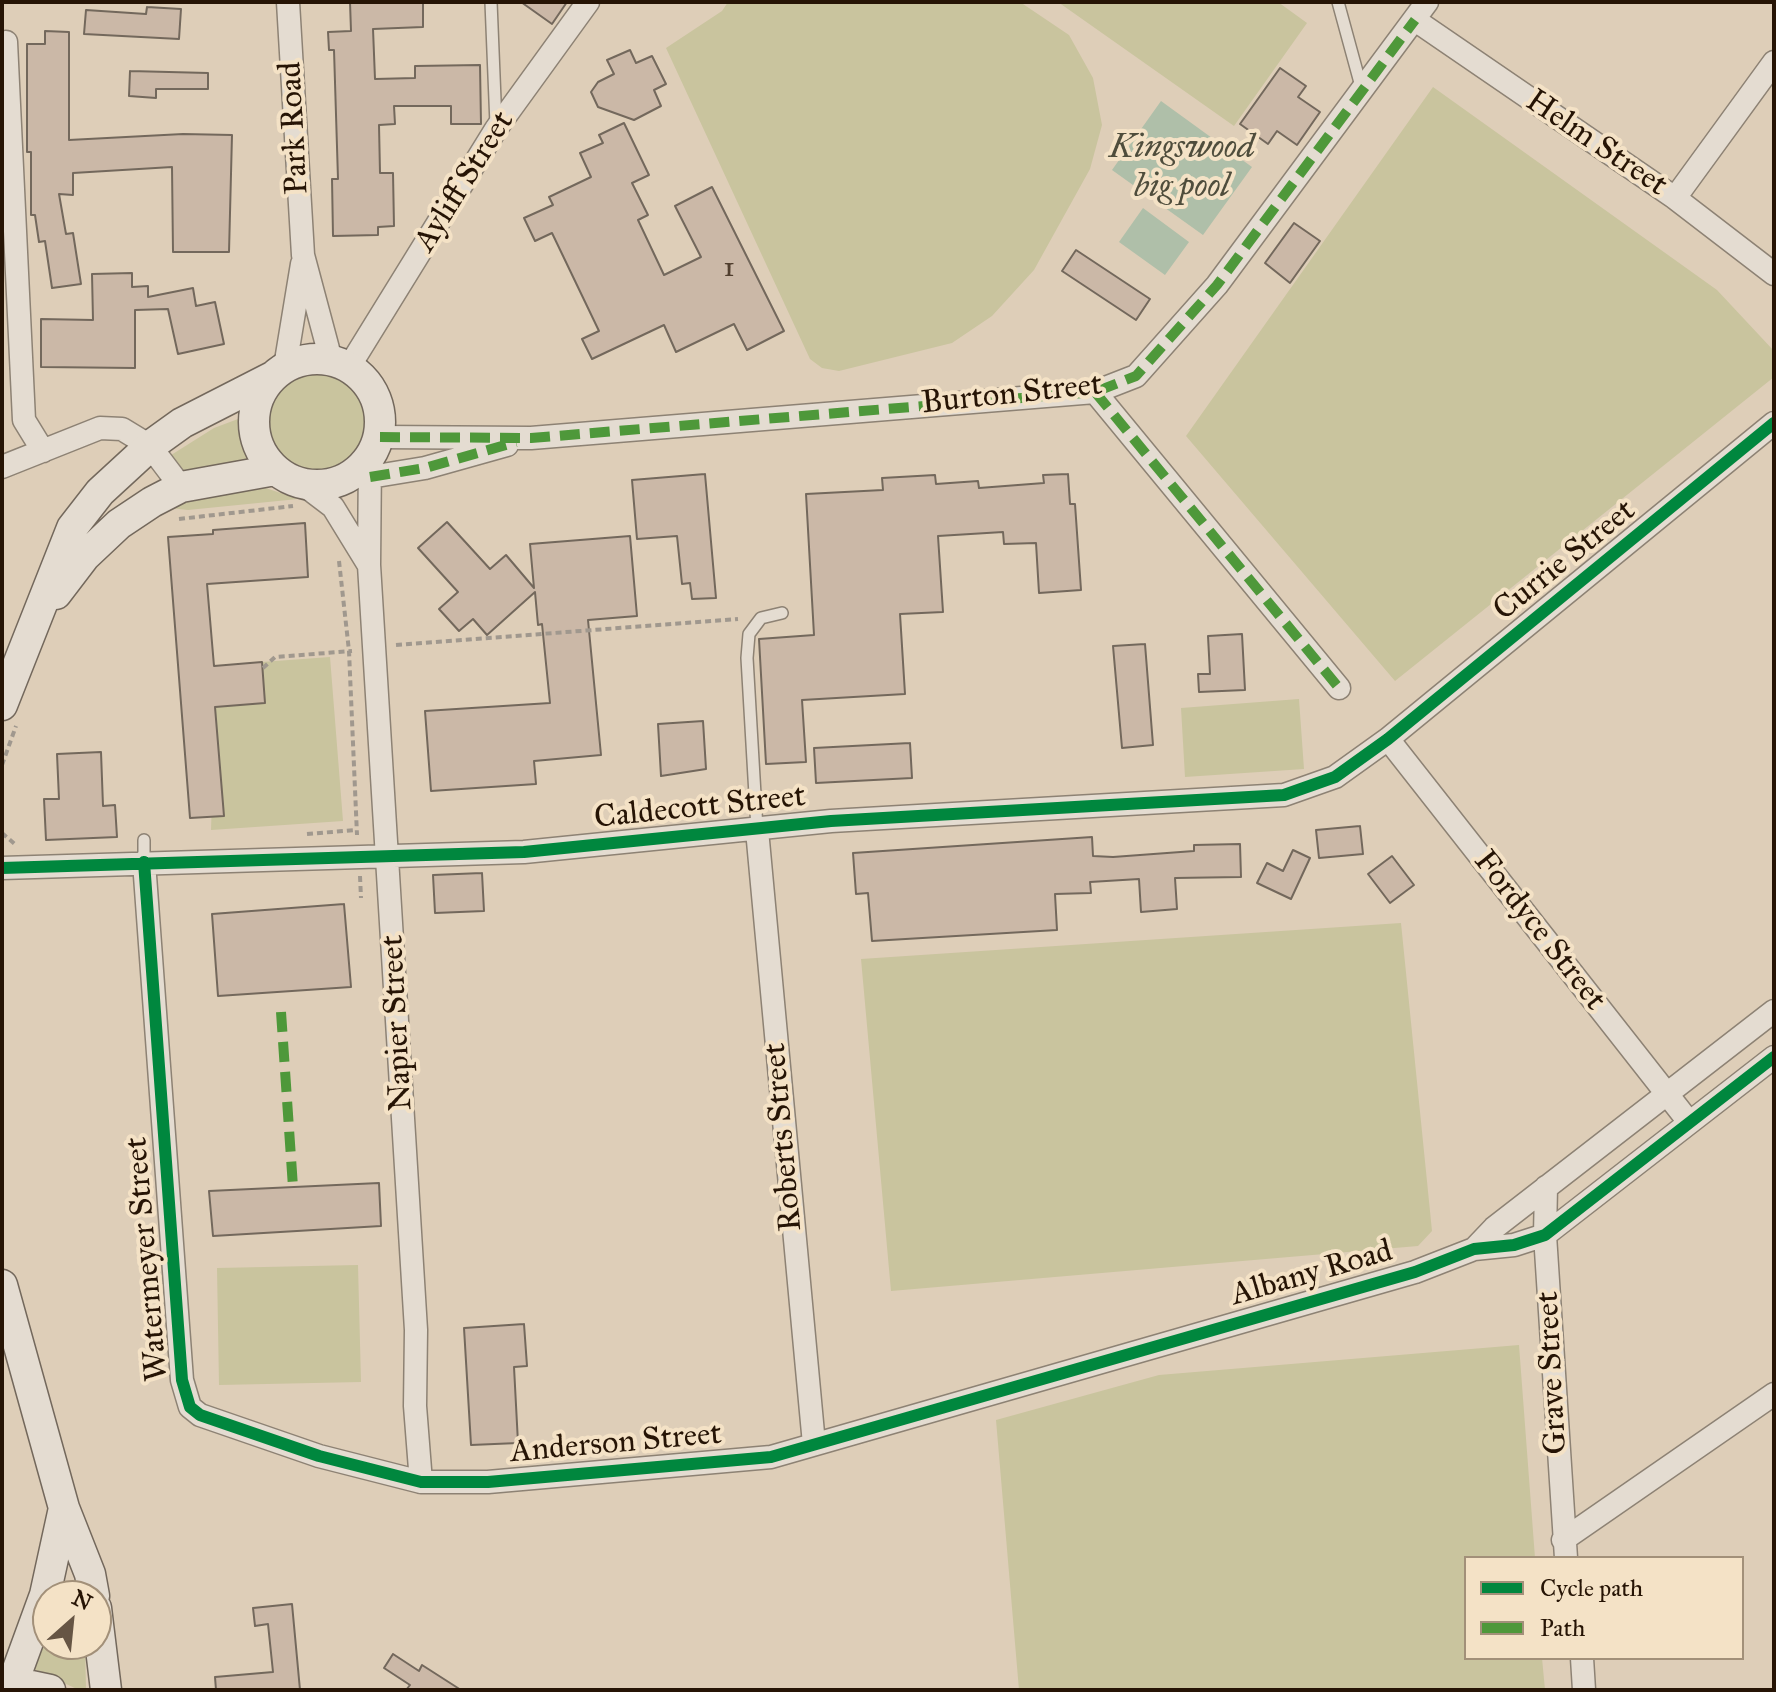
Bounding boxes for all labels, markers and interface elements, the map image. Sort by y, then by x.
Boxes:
street label: Park Road [272,61,318,195]
street label: Helm Street [1518,83,1674,205]
street label: Ayliff Street [407,105,523,259]
water label: Kingswood big pool [1109,129,1255,208]
house number: 1 [723,252,735,286]
street label: Burton Street [920,366,1104,424]
street label: Currie Street [1486,492,1644,630]
street label: Caldecott Street [592,778,808,838]
street label: Fordyce Street [1465,843,1613,1019]
street label: Napier Street [374,934,422,1112]
street label: Roberts Street [757,1041,811,1233]
street label: Watermeyer Street [118,1135,178,1383]
street label: Albany Road [1227,1233,1397,1315]
street label: Grave Street [1530,1290,1576,1456]
street label: Anderson Street [509,1416,723,1472]
legend [1464,1556,1744,1660]
text: Cycle path [1540,1573,1643,1603]
north arrow [32,1580,112,1660]
text: N [68,1584,97,1616]
text: Path [1540,1613,1585,1643]

